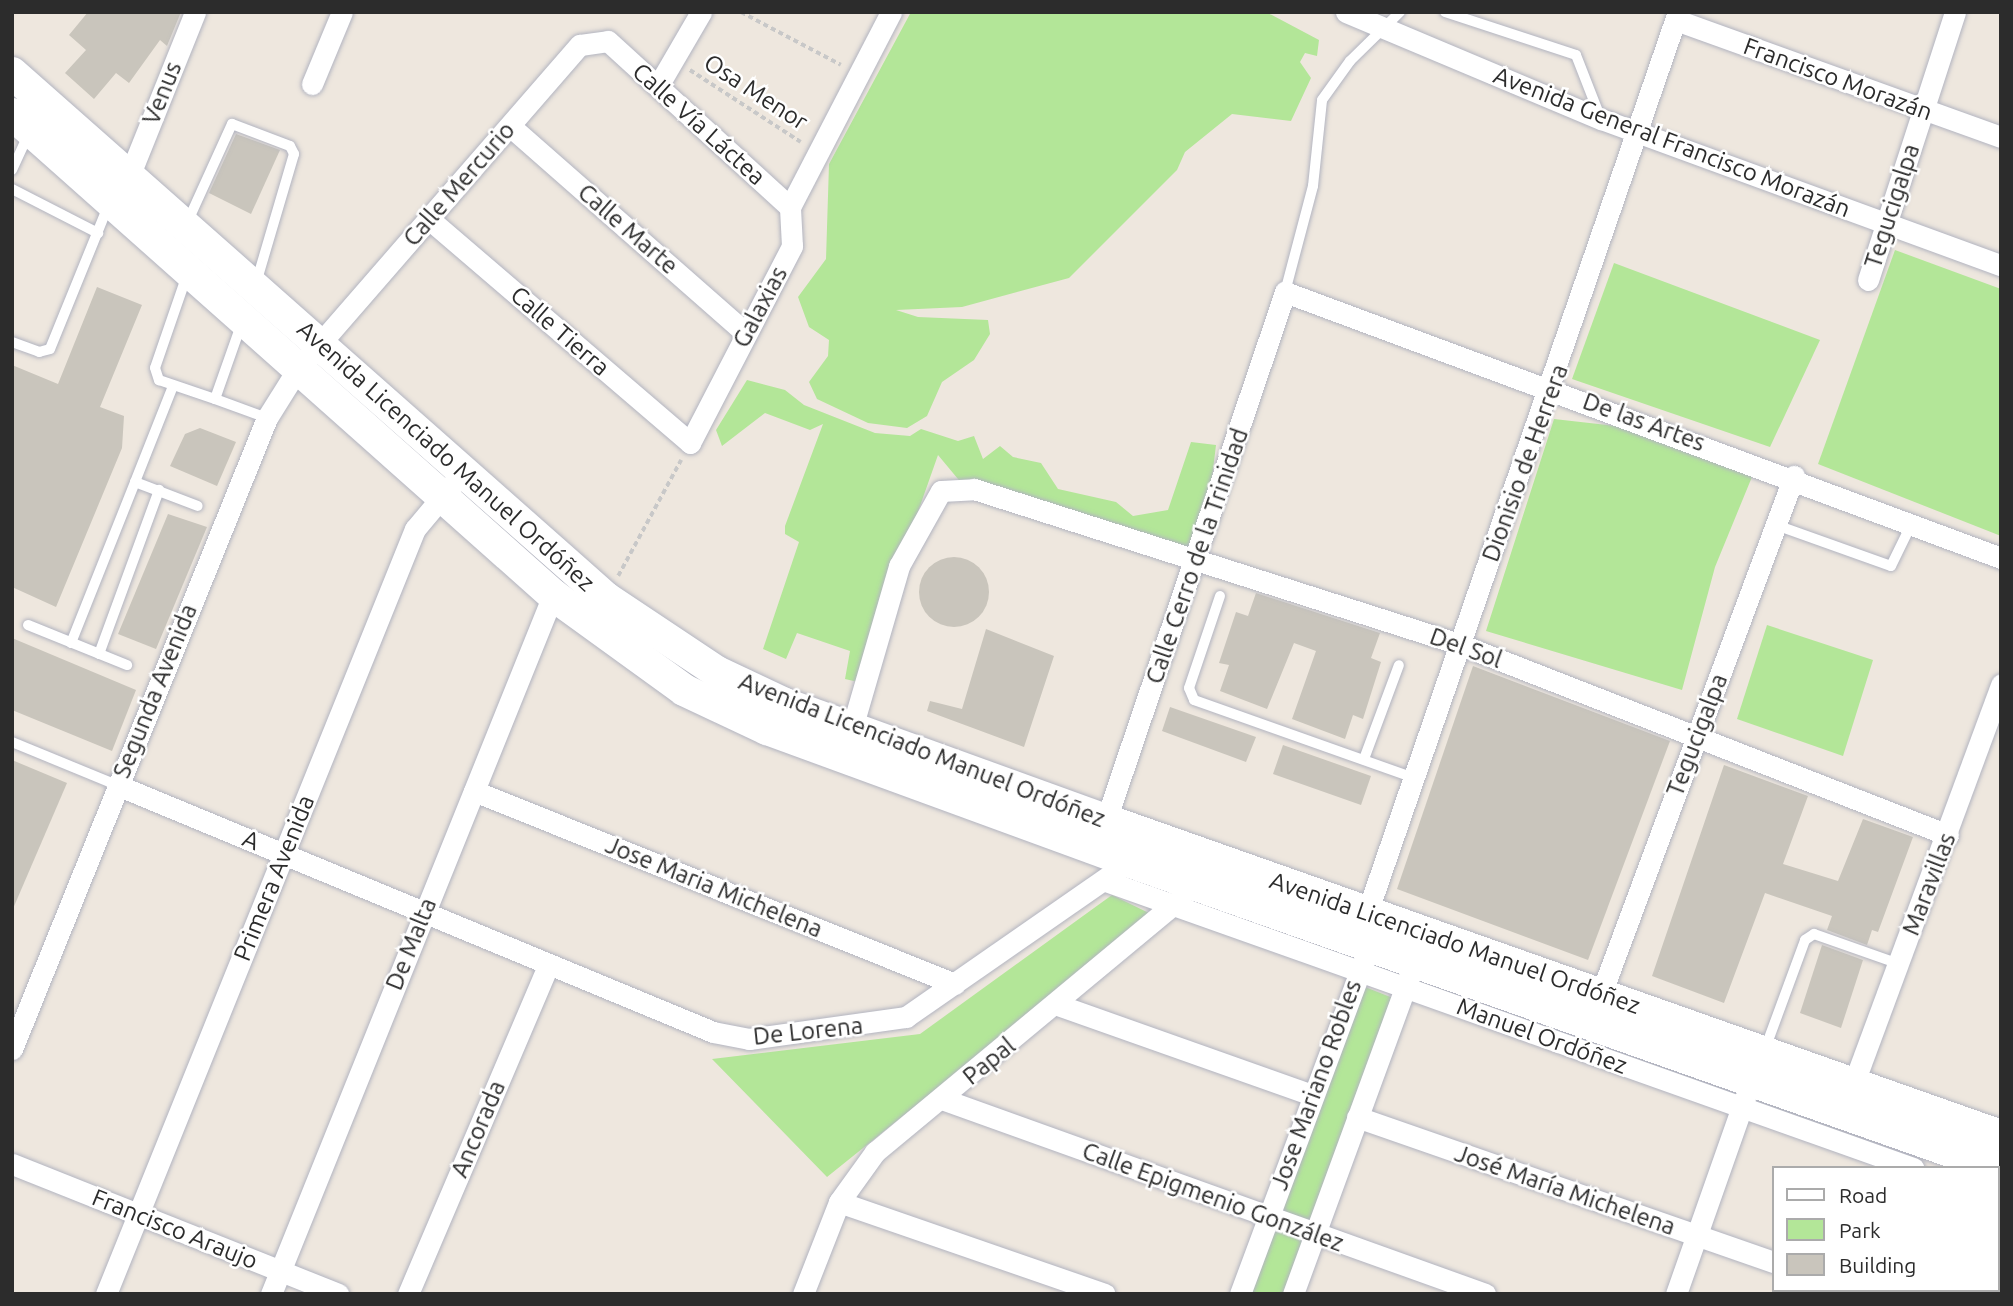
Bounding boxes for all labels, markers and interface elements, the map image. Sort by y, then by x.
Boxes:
street label: Francisco Morazán [1740,31,1936,127]
street label: Osa Menor [699,48,813,136]
street label: Venus [136,57,188,129]
street label: Calle Vía Láctea [627,57,771,191]
street label: Avenida General Francisco Morazán [1490,61,1854,223]
street label: Calle Mercurio [397,116,521,252]
street label: Tegucigalpa [1858,140,1926,272]
street label: Calle Marte [572,178,684,280]
street label: Galaxias [727,262,793,352]
street label: Calle Tierra [505,280,615,382]
street label: Avenida Licenciado Manuel Ordóñez [291,315,601,597]
street label: Dionisio de Herrera [1476,360,1574,566]
street label: De las Artes [1579,387,1709,457]
street label: Calle Cerro de la Trinidad [1140,424,1254,688]
street label: Segunda Avenida [107,600,203,782]
street label: Del Sol [1426,622,1506,674]
street label: Avenida Licenciado Manuel Ordóñez [735,667,1109,833]
street label: Tegucigalpa [1660,670,1734,800]
street label: Primera Avenida [228,791,320,965]
street label: A [238,824,264,856]
street label: Maravillas [1896,829,1962,939]
street label: Jose Maria Michelena [601,830,827,944]
street label: Avenida Licenciado Manuel Ordóñez [1266,866,1644,1020]
street label: De Malta [380,894,442,994]
street label: Jose Mariano Robles [1265,976,1367,1194]
street label: Manuel Ordóñez [1453,992,1631,1080]
street label: De Lorena [752,1011,864,1051]
street label: Papal [957,1031,1021,1091]
street label: Ancorada [445,1076,511,1182]
street label: Calle Epigmenio González [1078,1136,1348,1258]
street label: José María Michelena [1451,1139,1679,1241]
legend [1772,1166,1999,1292]
street label: Francisco Araujo [88,1183,262,1275]
text: Road [1839,1183,1887,1207]
text: Park [1839,1218,1881,1242]
text: Building [1839,1253,1916,1277]

